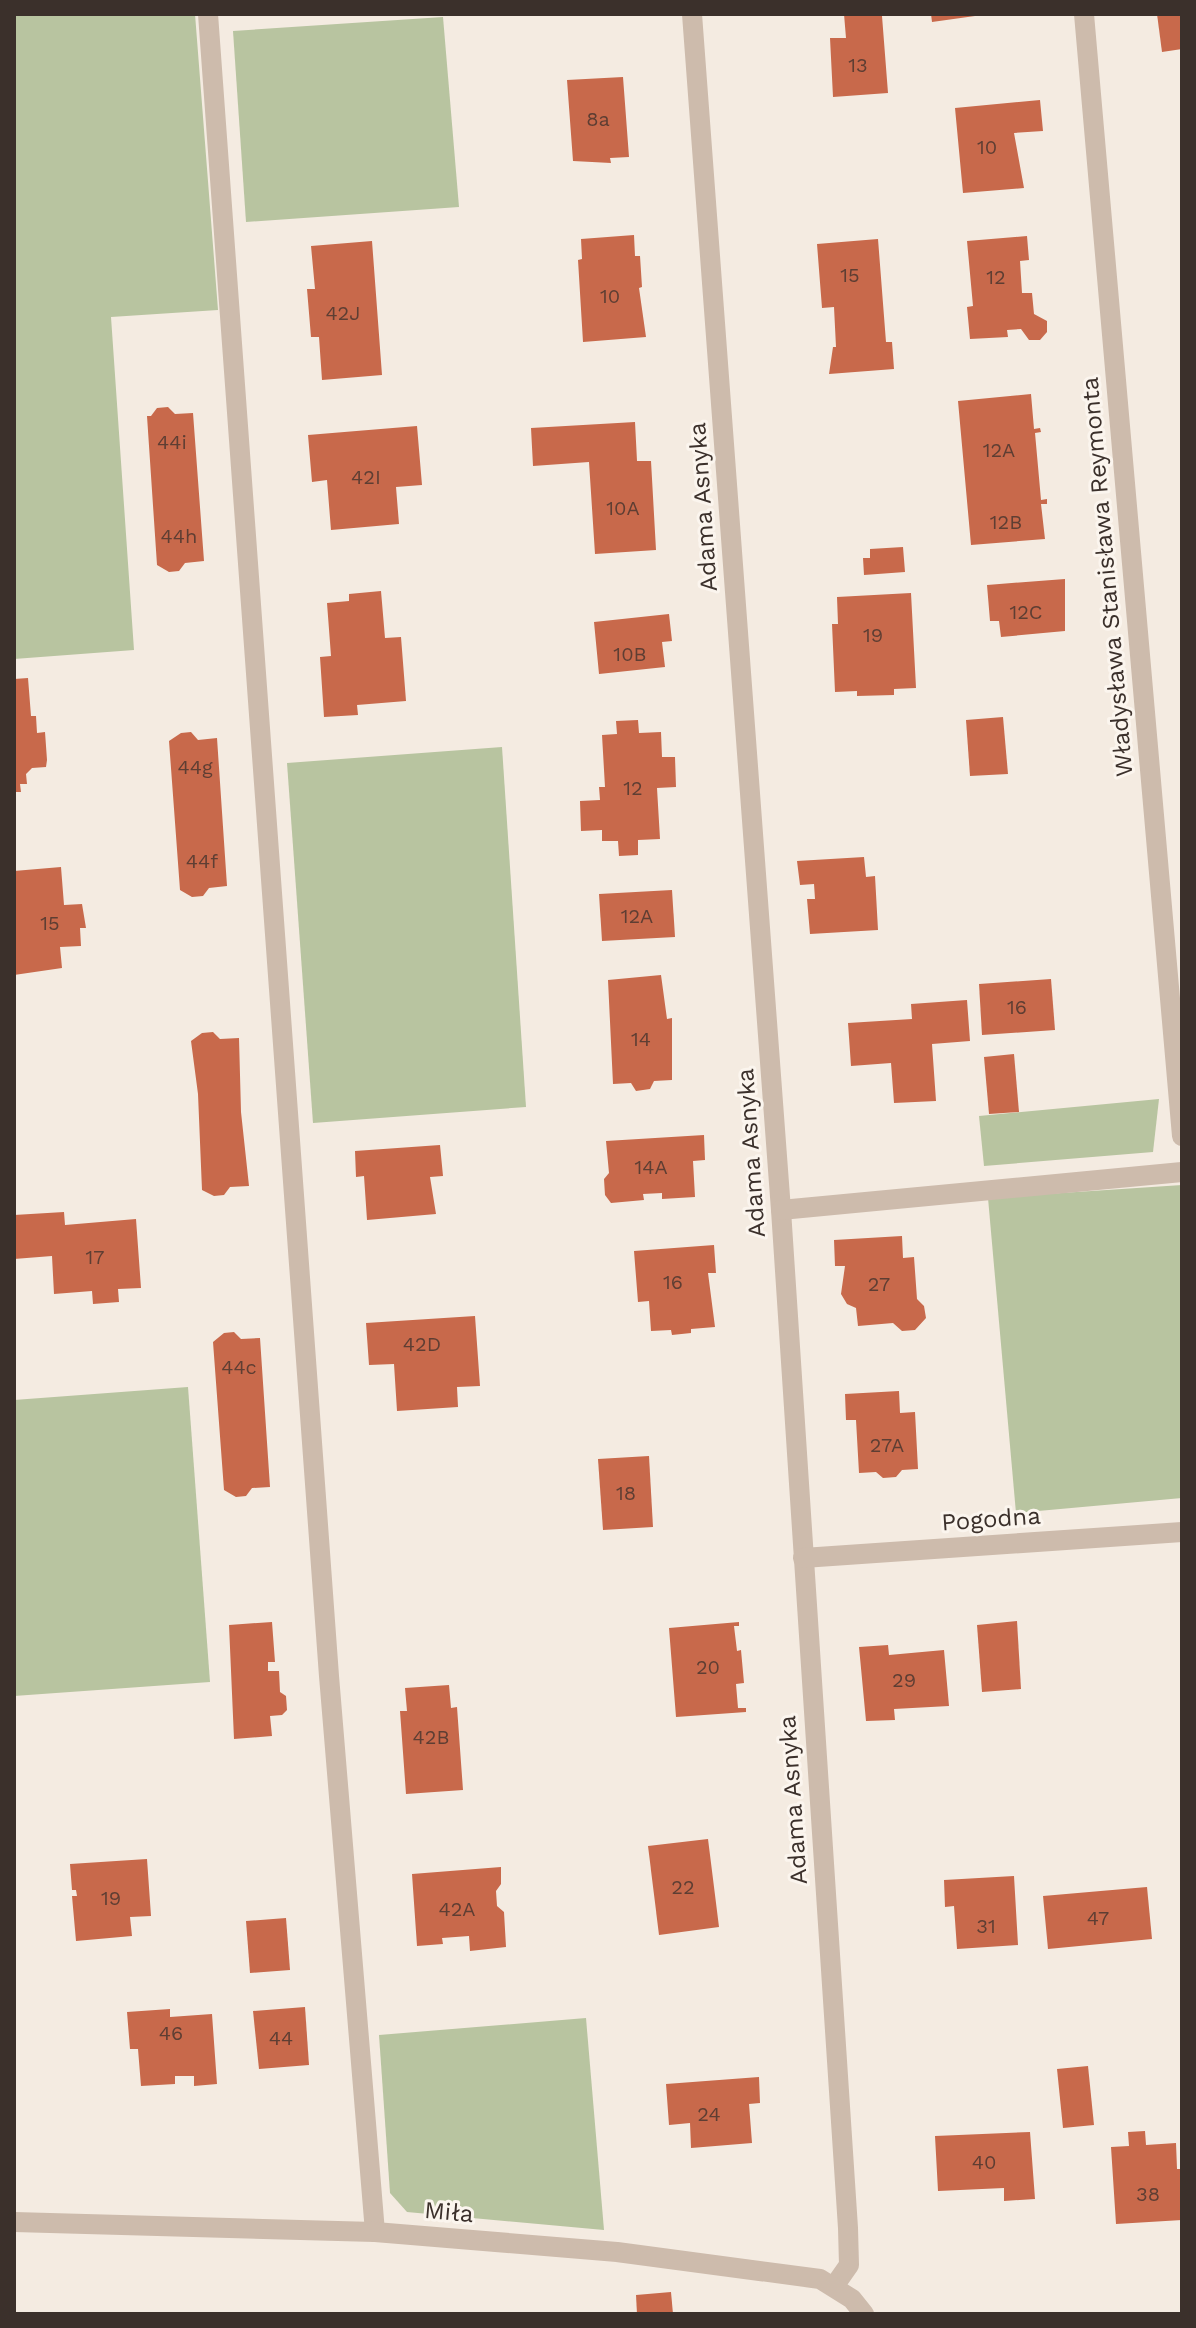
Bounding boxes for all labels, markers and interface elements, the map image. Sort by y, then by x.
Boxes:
house number: 13 [848,53,868,77]
house number: 8a [586,107,610,131]
house number: 10 [977,135,997,159]
house number: 15 [840,263,860,287]
house number: 12 [986,265,1006,289]
house number: 10 [600,284,620,308]
house number: 42J [325,301,361,325]
street label: Władysława Stanisława Reymonta [1076,376,1138,778]
street label: Adama Asnyka [683,421,723,593]
house number: 44i [157,430,187,454]
house number: 12A [983,438,1015,462]
house number: 42I [351,465,381,489]
house number: 10A [606,496,640,520]
house number: 12B [990,510,1022,534]
house number: 44h [161,524,197,548]
house number: 12C [1009,600,1043,624]
house number: 19 [863,623,883,647]
house number: 10B [613,642,647,666]
house number: 44g [177,755,213,779]
house number: 12 [623,776,643,800]
house number: 44f [186,849,218,873]
house number: 12A [621,904,653,928]
house number: 15 [40,911,60,935]
house number: 16 [1007,995,1027,1019]
house number: 14 [631,1027,651,1051]
street label: Adama Asnyka [731,1067,771,1239]
house number: 14A [634,1155,668,1179]
house number: 17 [85,1245,105,1269]
house number: 16 [663,1270,683,1294]
house number: 27 [868,1272,890,1296]
house number: 42D [403,1332,441,1356]
house number: 44c [221,1355,257,1379]
house number: 27A [870,1433,904,1457]
house number: 18 [616,1481,636,1505]
street label: Pogodna [940,1502,1042,1536]
house number: 20 [696,1655,720,1679]
house number: 29 [892,1668,916,1692]
street label: Adama Asnyka [773,1714,813,1886]
house number: 42B [413,1725,449,1749]
house number: 22 [671,1875,695,1899]
house number: 19 [101,1886,121,1910]
house number: 42A [438,1897,476,1921]
house number: 47 [1087,1906,1109,1930]
house number: 31 [976,1914,996,1938]
house number: 46 [159,2021,183,2045]
house number: 44 [269,2026,293,2050]
house number: 24 [697,2102,721,2126]
house number: 40 [972,2150,996,2174]
house number: 38 [1136,2182,1160,2206]
street label: Miła [423,2196,475,2228]

